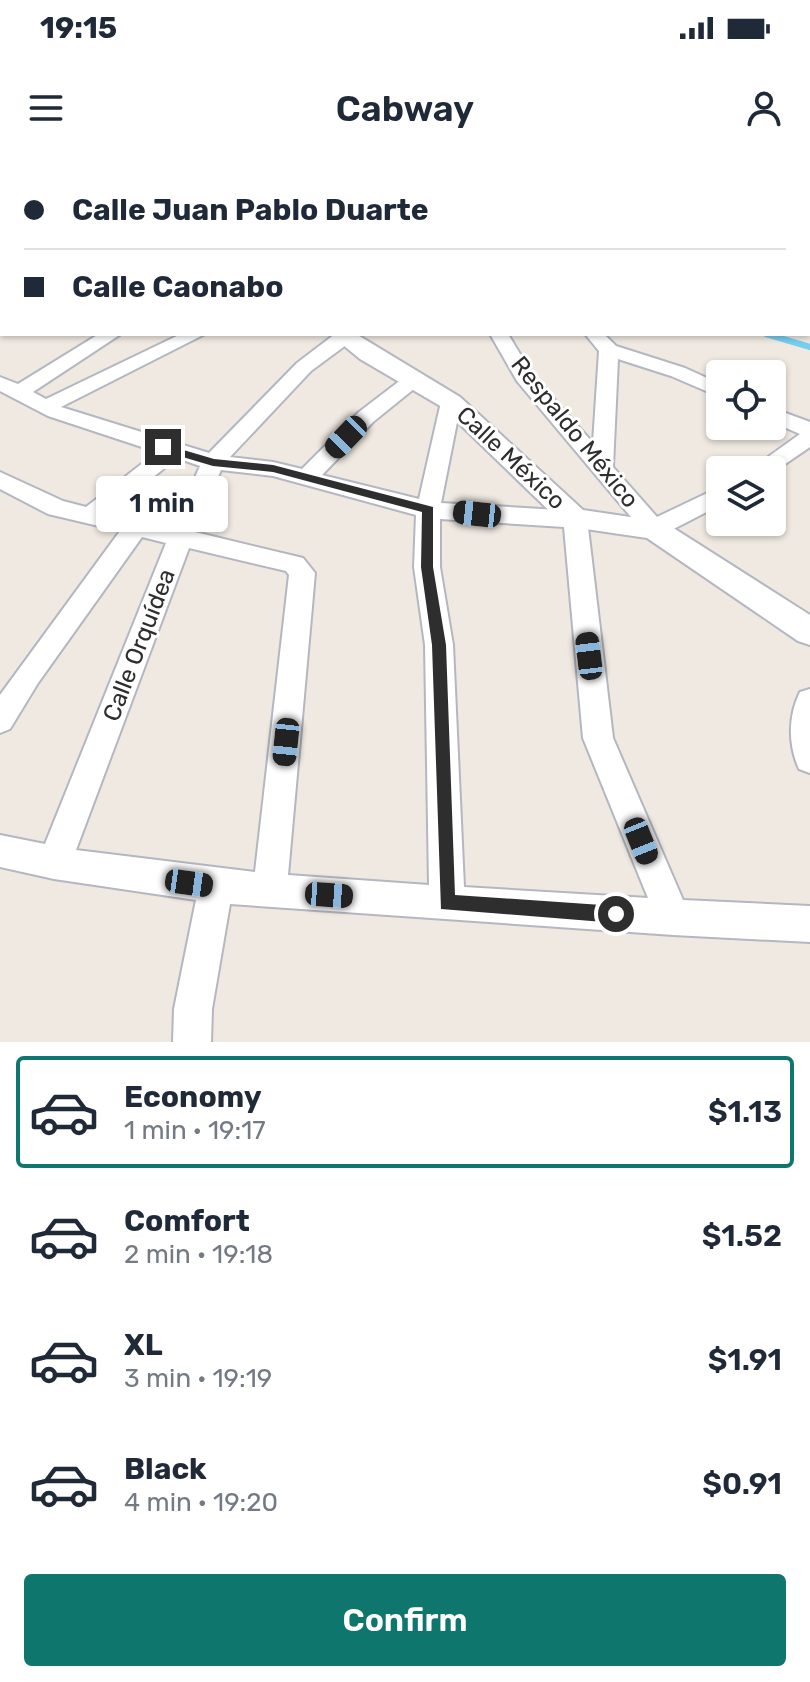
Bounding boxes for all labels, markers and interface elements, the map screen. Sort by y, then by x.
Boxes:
text: 19:15 [40,10,117,46]
icon: menu [24,86,68,130]
icon: person [742,86,786,130]
text: Cabway [336,87,474,130]
text: Calle Juan Pablo Duarte [72,192,429,228]
text: Calle Caonabo [72,269,283,305]
street label: Respaldo México [505,351,645,513]
map controls [706,360,786,536]
button: locate [706,360,786,440]
street label: Calle México [451,401,571,515]
car [321,411,371,463]
route end [145,429,181,465]
button: layers [706,456,786,536]
callout: 1 min [97,475,229,531]
text: 1 min [129,488,195,519]
car [452,500,502,528]
street label: Calle Orquídea [97,565,181,725]
car [574,631,604,681]
car [272,717,300,767]
car [621,814,661,868]
car [164,868,214,898]
car [304,881,354,909]
route start [598,896,634,932]
icon: car [28,1076,100,1148]
text: Economy [124,1079,262,1115]
text: $1.13 [708,1094,782,1130]
text: 1 min · 19:17 [124,1115,266,1146]
icon: car [28,1200,100,1272]
text: Comfort [124,1203,250,1239]
text: $1.52 [702,1218,782,1254]
text: 2 min · 19:18 [124,1239,273,1270]
icon: car [28,1324,100,1396]
text: XL [124,1327,163,1363]
text: $1.91 [708,1342,782,1378]
text: 3 min · 19:19 [124,1363,272,1394]
icon: car [28,1448,100,1520]
text: Black [124,1451,207,1487]
text: $0.91 [702,1466,782,1502]
text: 4 min · 19:20 [124,1487,278,1518]
button: Confirm [24,1574,786,1666]

